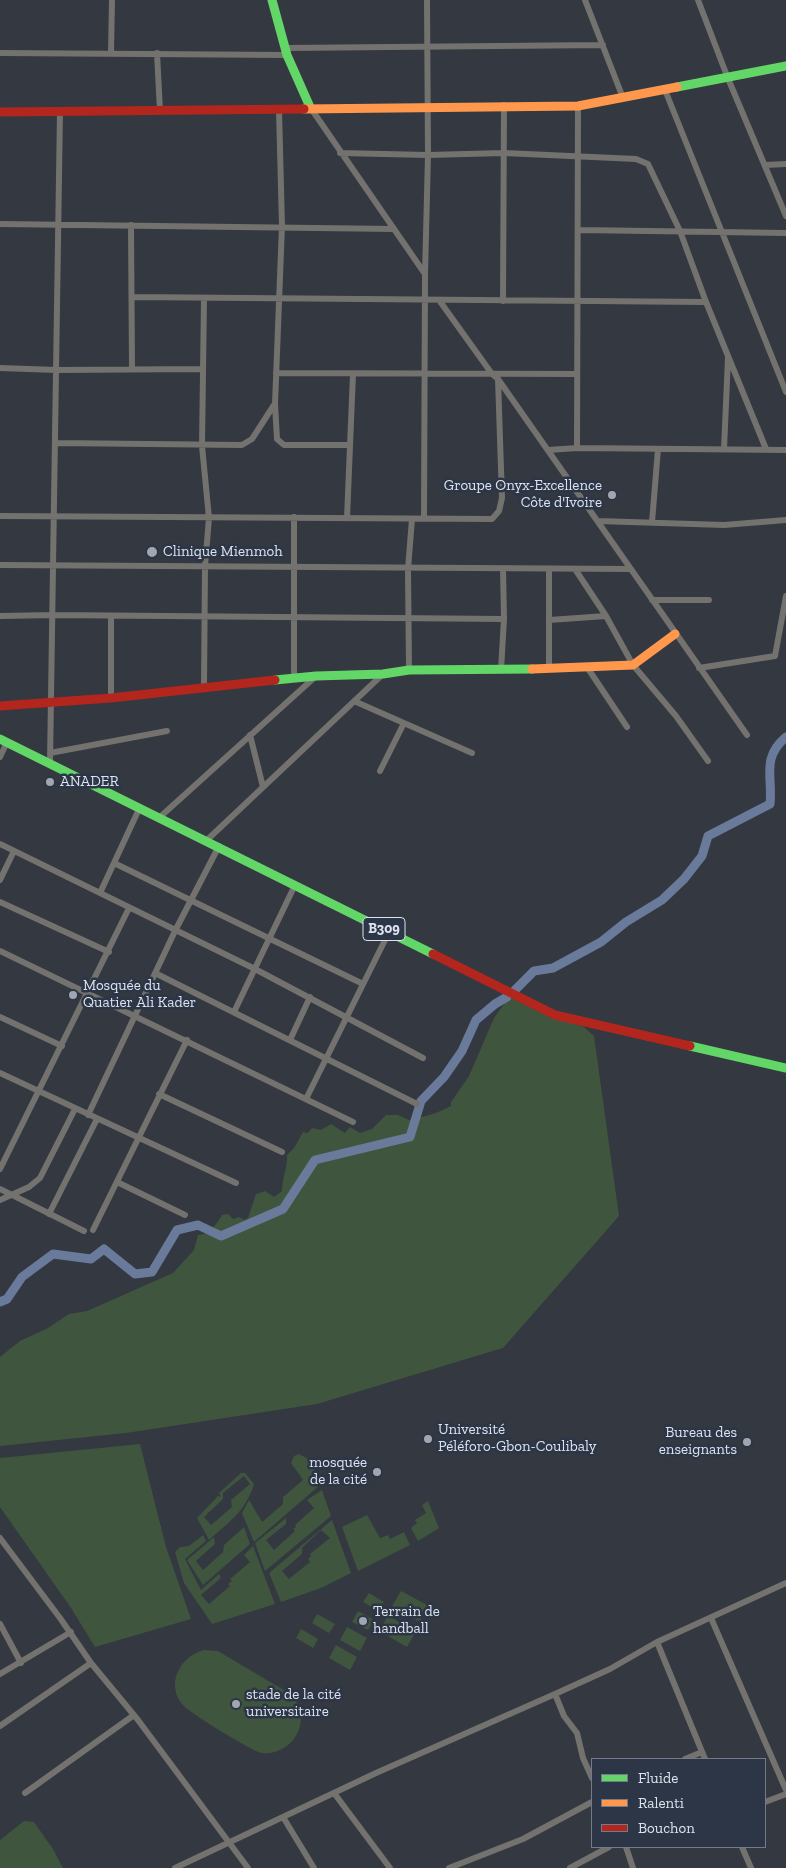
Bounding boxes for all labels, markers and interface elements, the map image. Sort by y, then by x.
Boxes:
place label: Groupe Onyx-Excellence Côte d'Ivoire [444,477,602,512]
marker: Groupe Onyx-Excellence Côte d'Ivoire [606,489,618,501]
place label: Clinique Mienmoh [163,543,283,561]
marker: Clinique Mienmoh [145,545,159,559]
place label: ANADER [60,773,119,791]
marker: ANADER [44,776,56,788]
road number: B309 [363,918,405,941]
place label: Mosquée du Quatier Ali Kader [83,977,196,1012]
marker: Mosquée du Quatier Ali Kader [67,989,79,1001]
place label: Université Péléforo-Gbon-Coulibaly [438,1421,596,1456]
place label: Bureau des enseignants [659,1424,737,1459]
marker: Université Péléforo-Gbon-Coulibaly [422,1433,434,1445]
marker: Bureau des enseignants [741,1436,753,1448]
place label: mosquée de la cité [309,1454,367,1489]
marker: mosquée de la cité [371,1466,383,1478]
place label: Terrain de handball [373,1603,440,1638]
marker: Terrain de handball [357,1615,369,1627]
place label: stade de la cité universitaire [246,1686,341,1721]
marker: stade de la cité universitaire [230,1698,242,1710]
legend [591,1758,766,1848]
text: Fluide [638,1769,678,1787]
text: Ralenti [638,1794,684,1812]
text: Bouchon [638,1819,695,1837]

